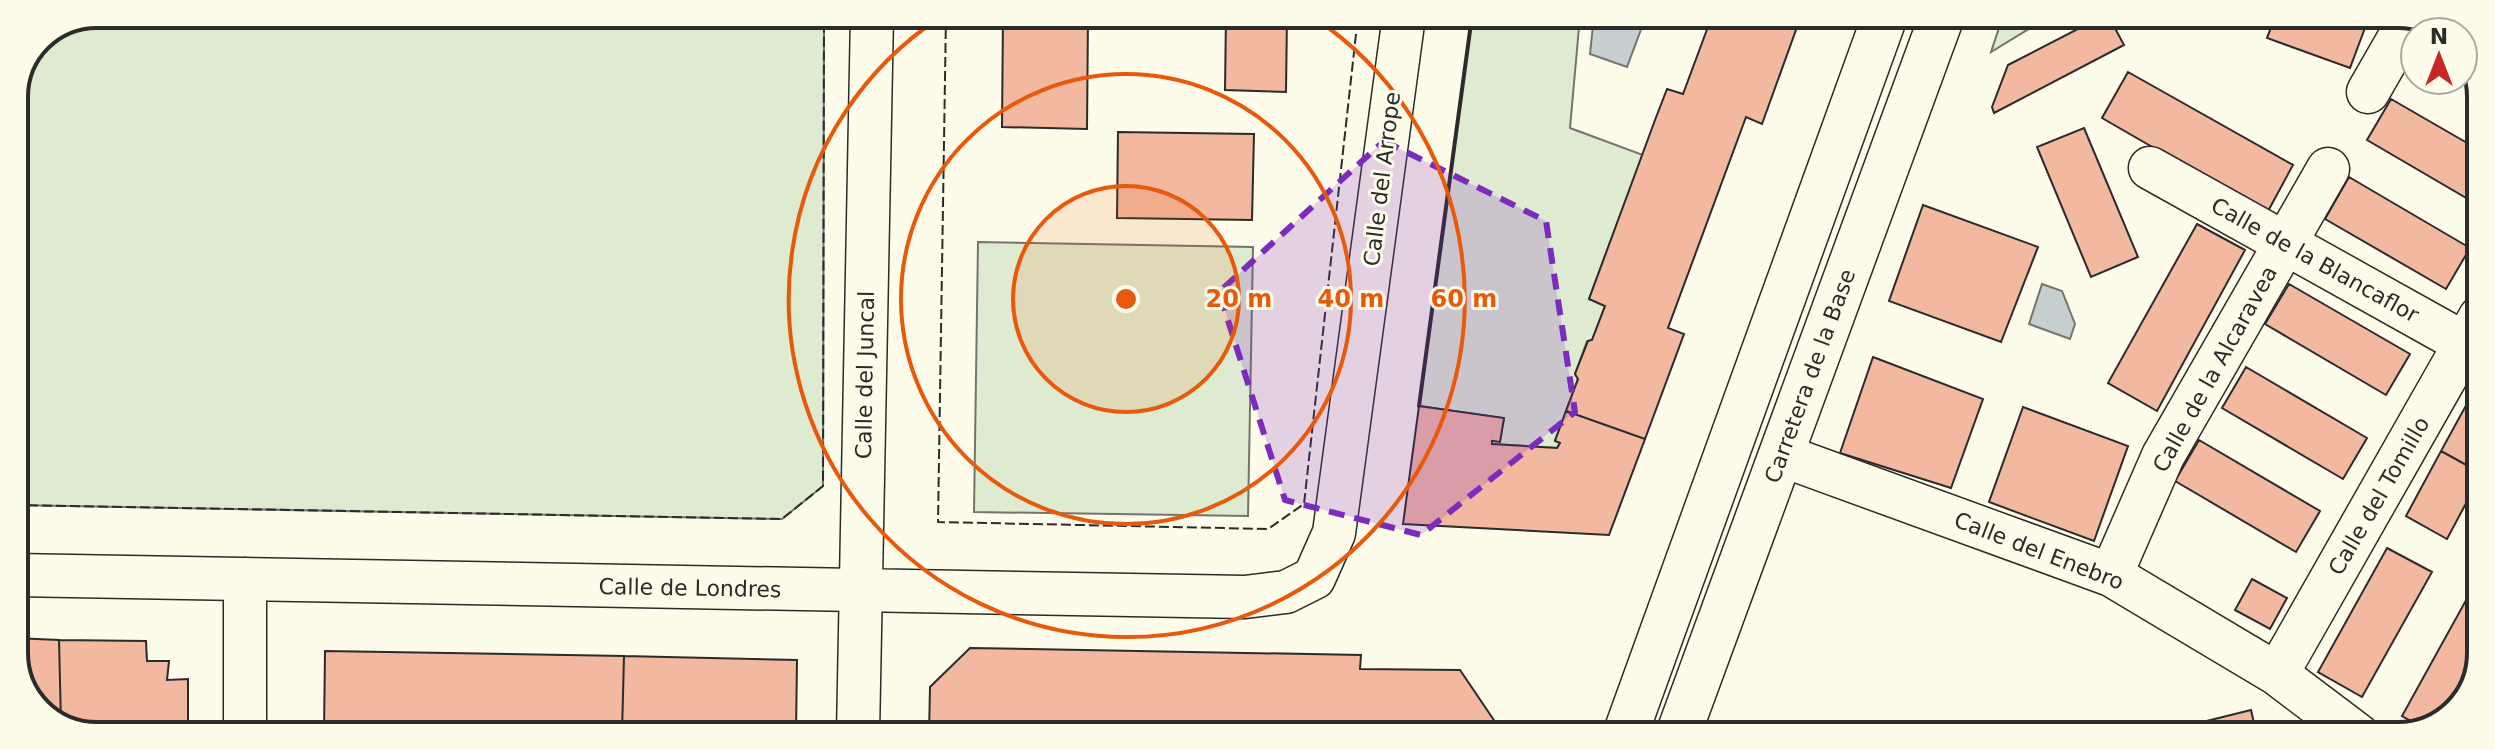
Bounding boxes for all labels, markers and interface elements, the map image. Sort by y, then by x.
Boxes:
north arrow [2399,16,2479,96]
text: N [2430,24,2448,49]
street label: Calle del Arrope [1359,90,1405,268]
street label: Calle de la Blancaflor [2207,193,2424,328]
street label: Calle de la Alcaravea [2148,261,2282,477]
street label: Carretera de la Base [1760,266,1860,486]
centre of rings [1112,285,1140,313]
text: 20 m [1206,285,1272,313]
text: 40 m [1318,285,1384,313]
text: 60 m [1431,285,1497,313]
street label: Calle del Juncal [851,291,879,459]
street label: Calle del Tomillo [2324,412,2434,580]
street label: Calle del Enebro [1951,507,2127,595]
street label: Calle de Londres [598,574,782,602]

